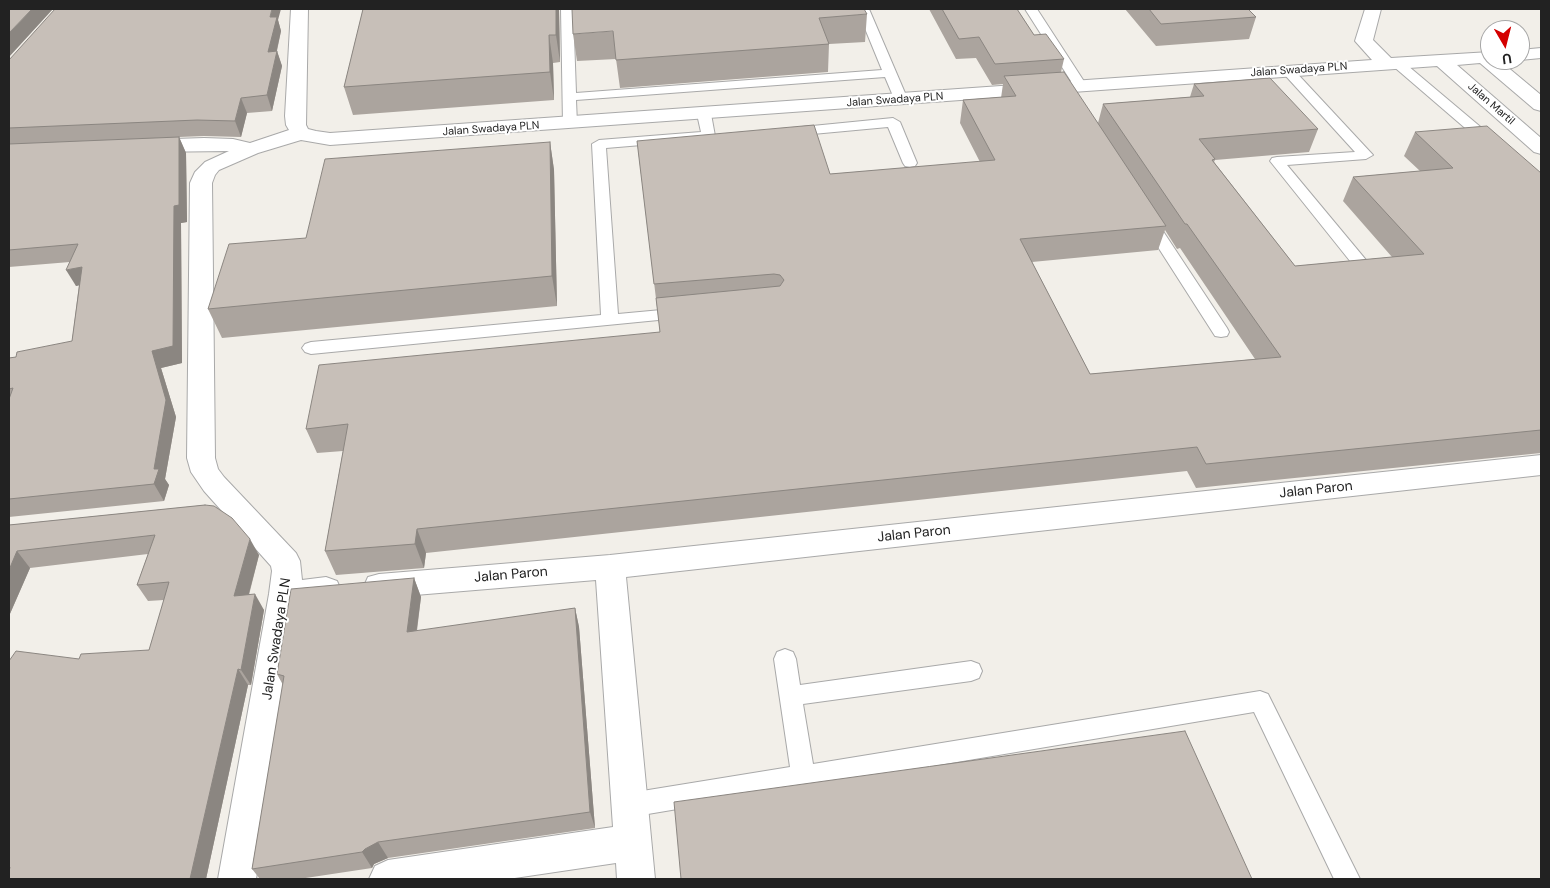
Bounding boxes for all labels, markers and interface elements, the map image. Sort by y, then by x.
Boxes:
north arrow [1480,20,1530,70]
text: U [1501,49,1513,68]
street label: Jalan Swadaya PLN [1250,60,1348,80]
street label: Jalan Martil [1465,80,1517,128]
street label: Jalan Swadaya PLN [846,90,944,110]
street label: Jalan Swadaya PLN [442,119,540,139]
street label: Jalan Paron [1278,478,1354,502]
street label: Jalan Paron [876,522,952,546]
street label: Jalan Paron [474,563,548,587]
street label: Jalan Swadaya PLN [259,577,295,701]

